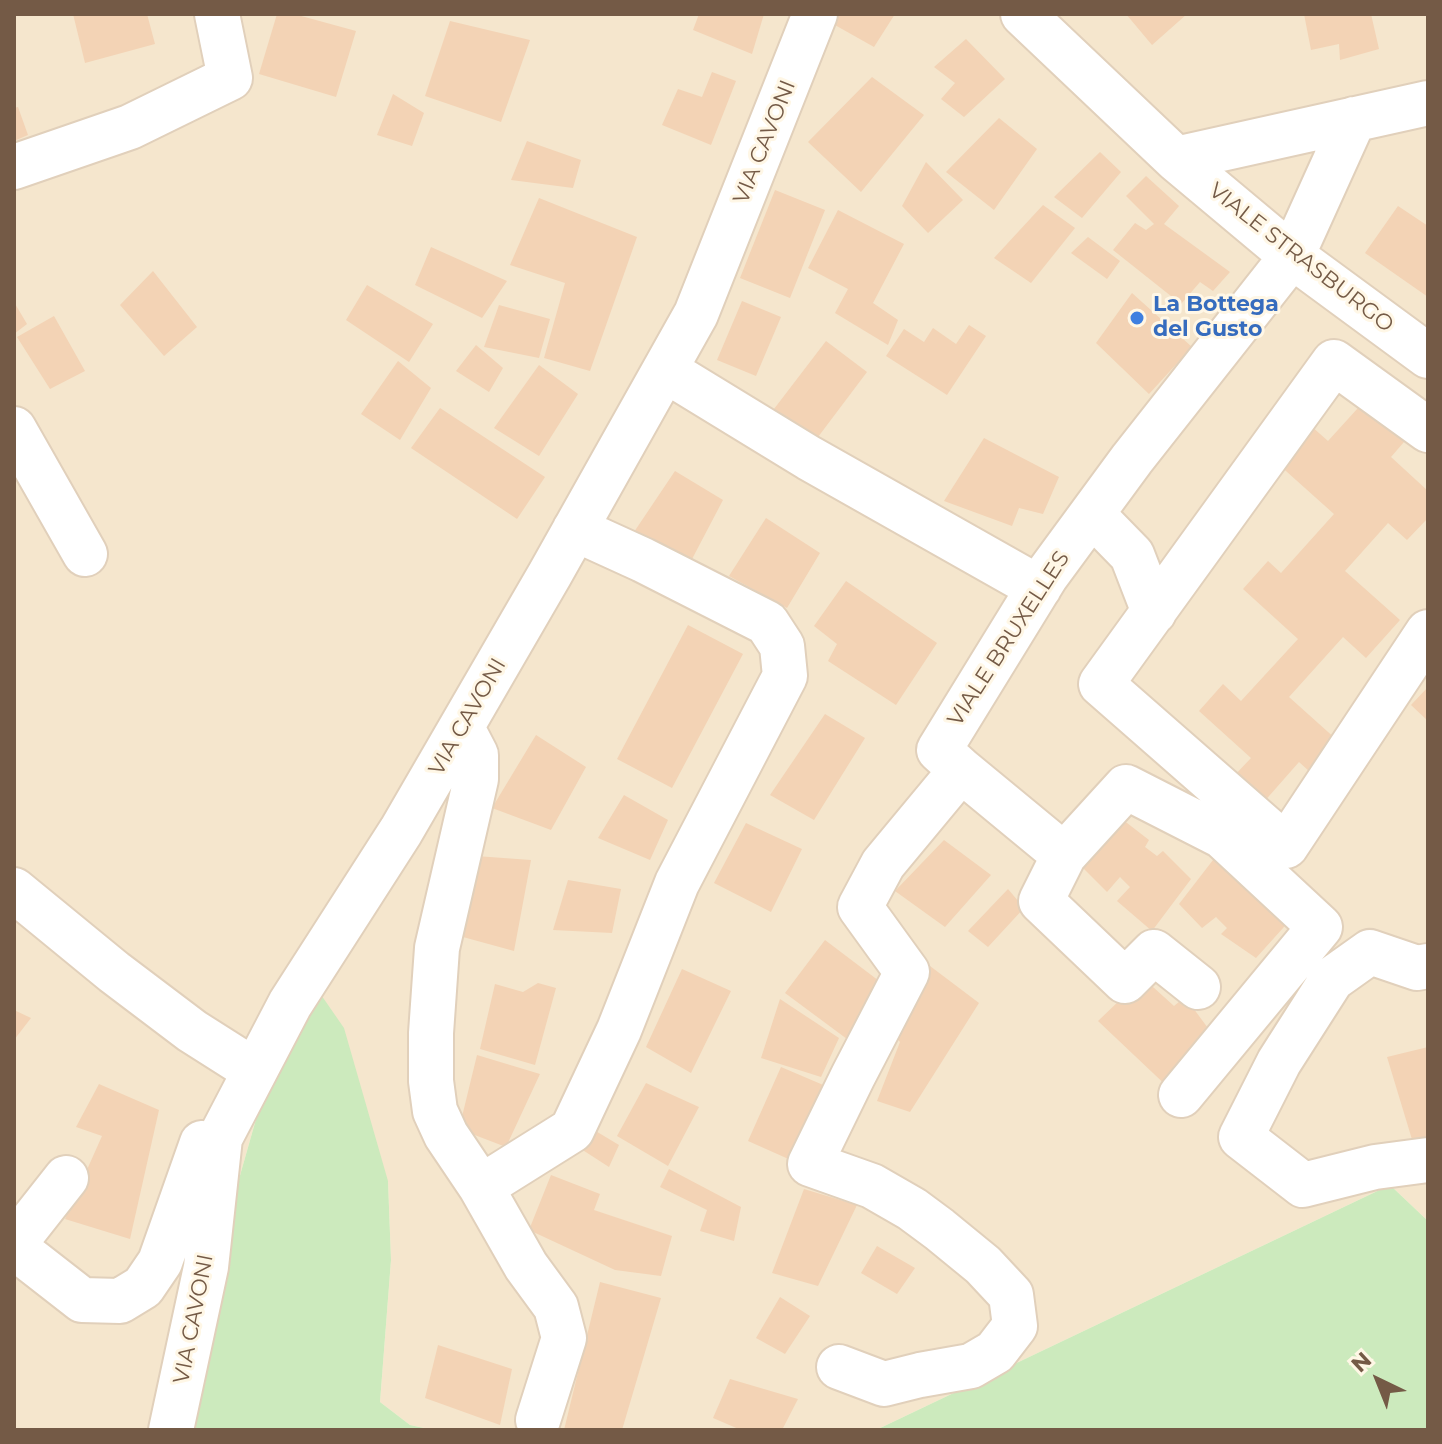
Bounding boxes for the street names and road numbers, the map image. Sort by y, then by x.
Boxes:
street label: VIA CAVONI [728,76,802,208]
street label: VIALE STRASBURGO [1203,178,1399,338]
street label: VIALE BRUXELLES [943,546,1075,732]
street label: VIA CAVONI [424,654,512,780]
street label: VIA CAVONI [169,1252,219,1386]

